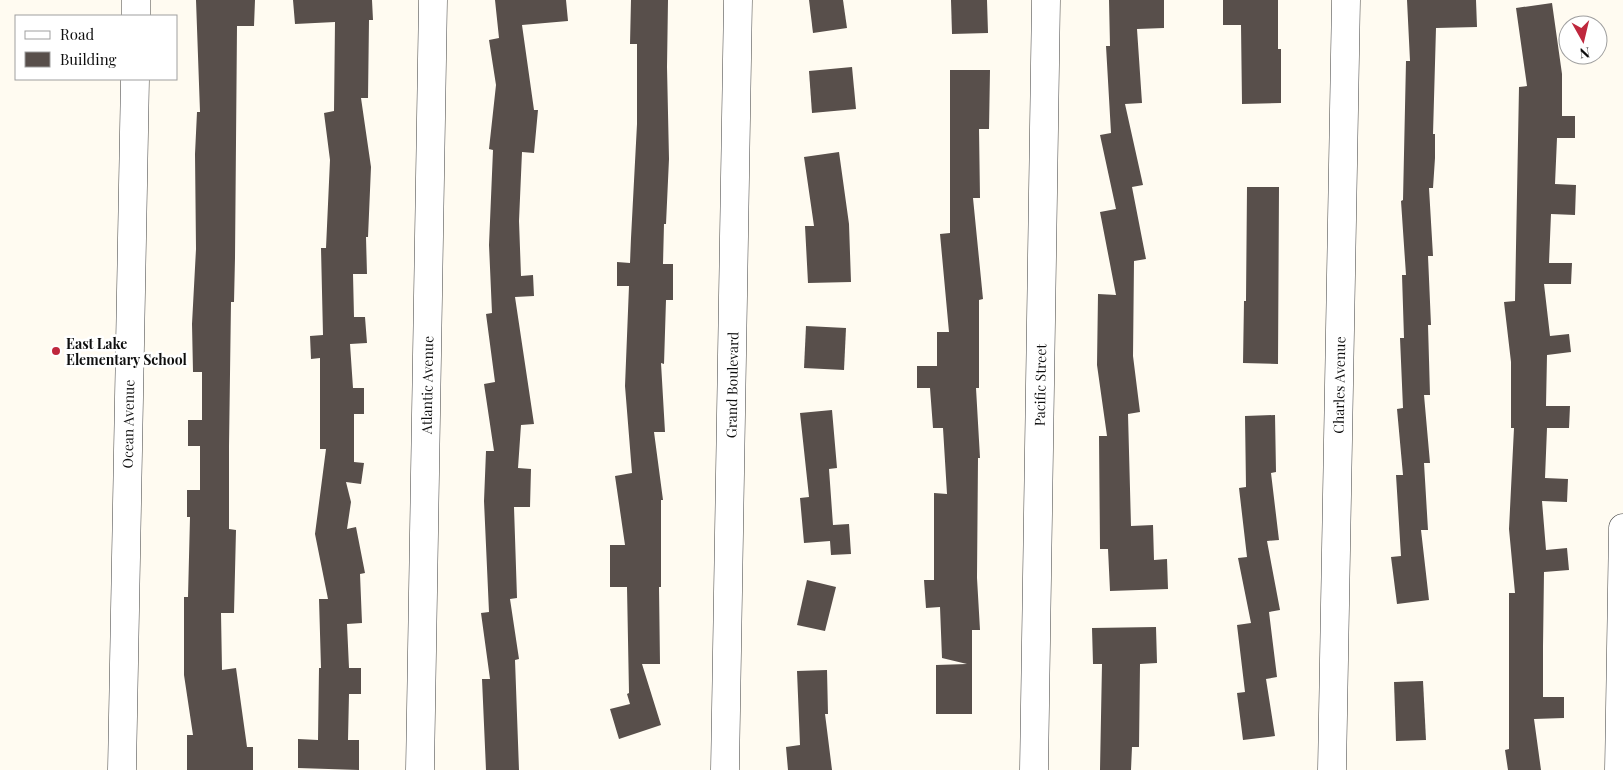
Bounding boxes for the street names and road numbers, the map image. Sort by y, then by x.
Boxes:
street label: Grand Boulevard [722,332,742,438]
street label: Atlantic Avenue [417,336,437,435]
street label: Charles Avenue [1329,336,1349,434]
street label: Pacific Street [1030,343,1050,426]
street label: Ocean Avenue [118,379,138,469]

